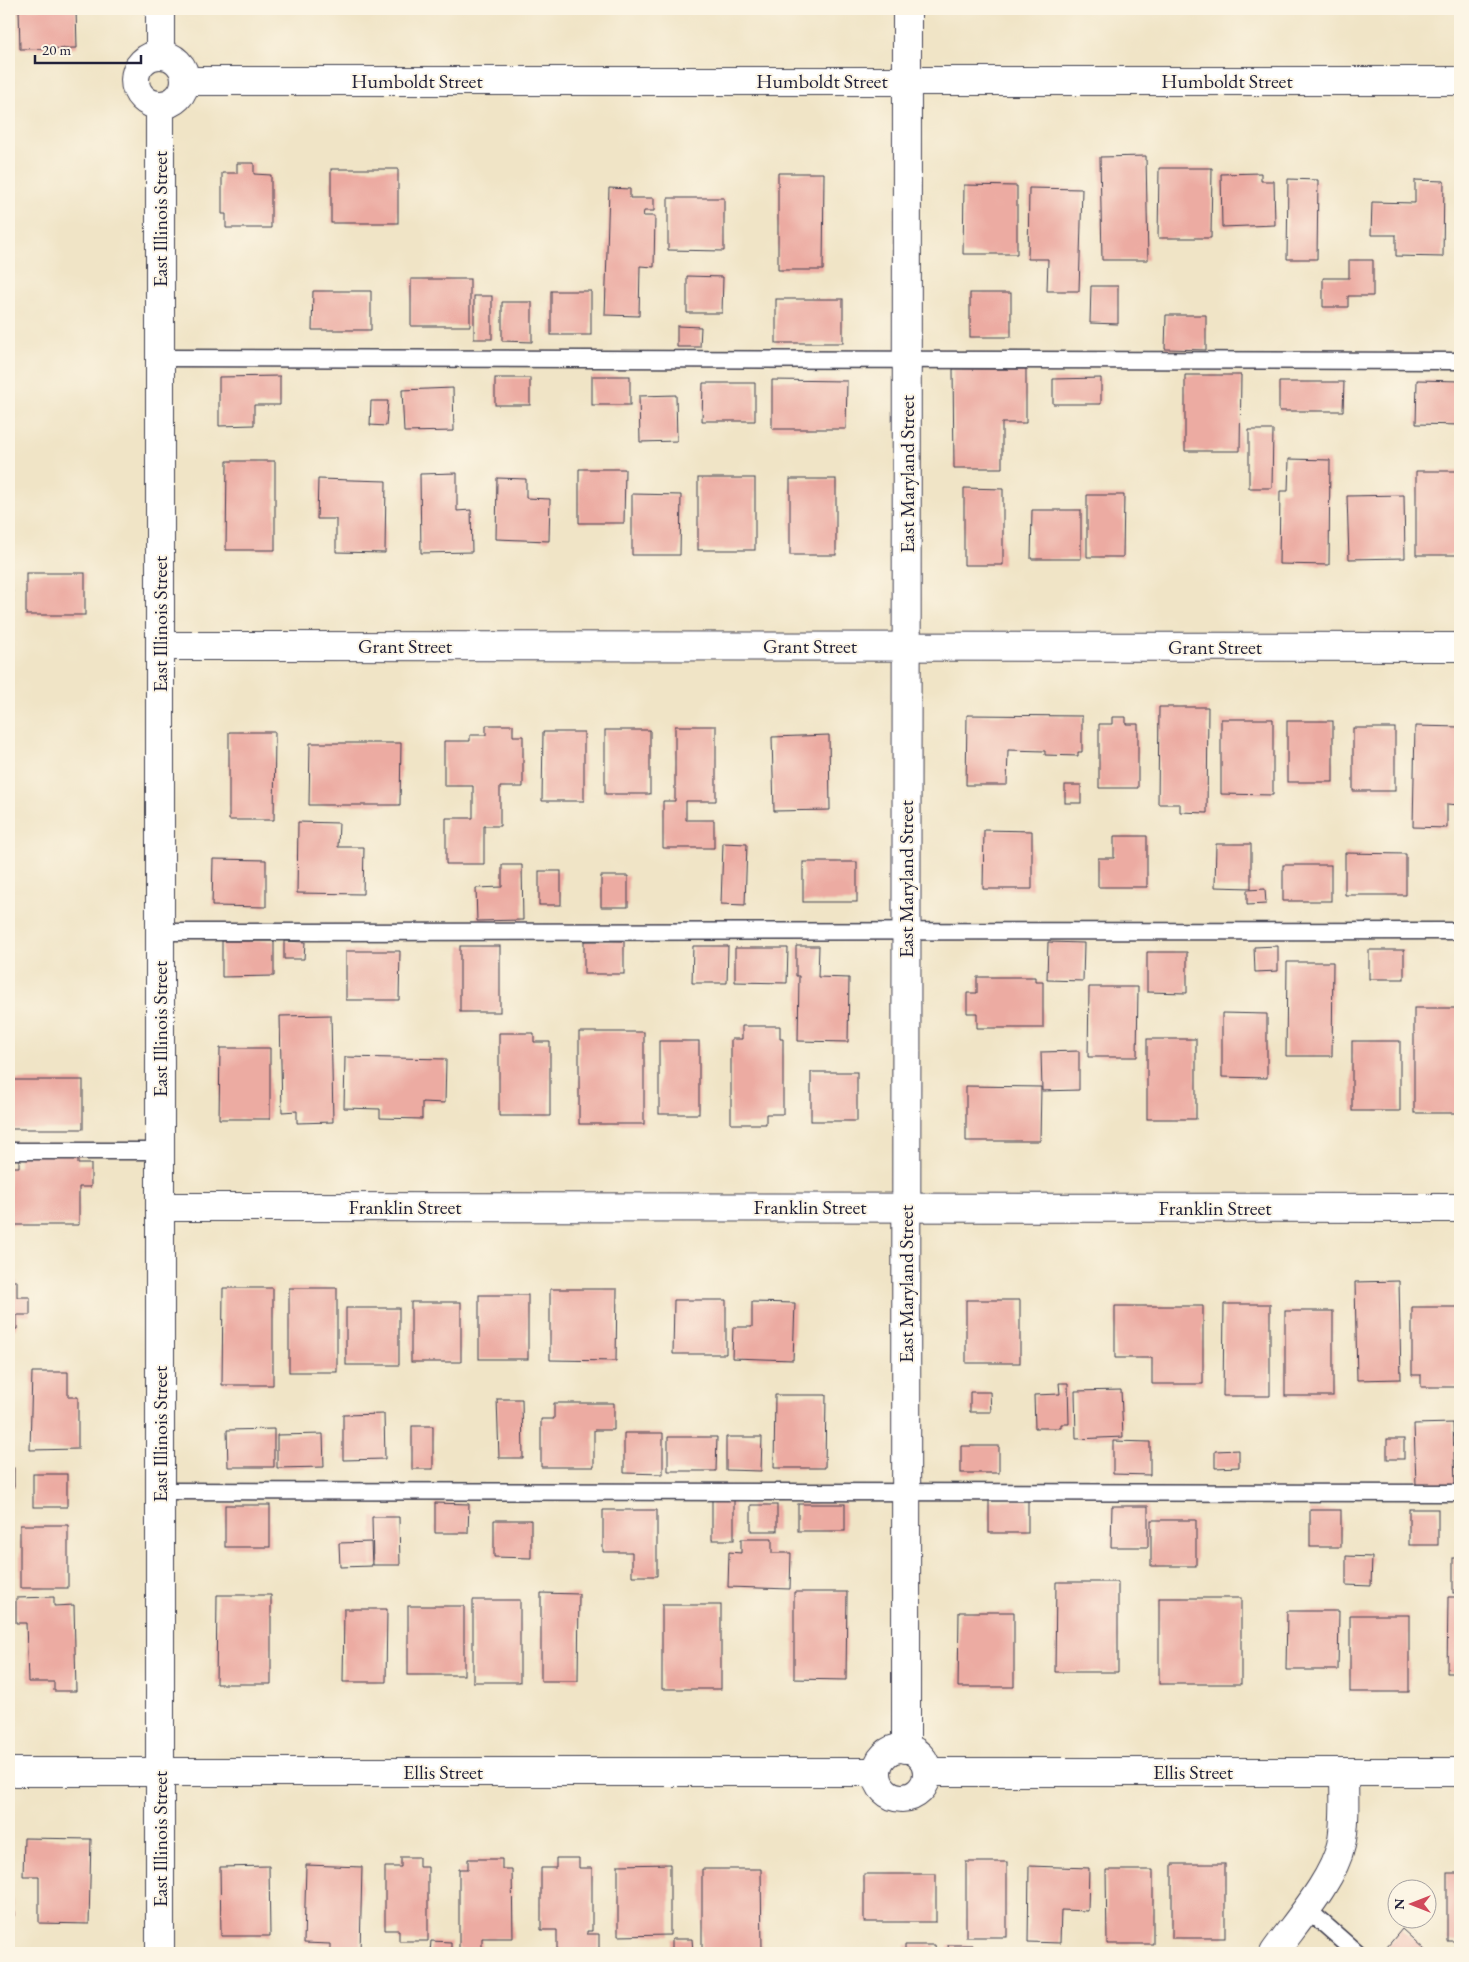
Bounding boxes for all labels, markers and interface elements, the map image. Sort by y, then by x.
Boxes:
scale bar [35,32,141,64]
text: 20 m [42,40,71,59]
street label: Humboldt Street [351,68,483,94]
street label: Humboldt Street [756,68,888,94]
street label: Humboldt Street [1161,68,1293,94]
street label: East Illinois Street [147,150,173,287]
street label: East Maryland Street [894,394,920,553]
street label: East Illinois Street [147,555,173,692]
street label: Grant Street [358,633,453,659]
street label: Grant Street [763,633,858,659]
street label: Grant Street [1168,634,1263,660]
street label: East Maryland Street [893,799,919,958]
street label: East Illinois Street [147,960,173,1097]
street label: Franklin Street [348,1194,462,1220]
street label: Franklin Street [753,1194,867,1220]
street label: Franklin Street [1158,1195,1272,1221]
street label: East Maryland Street [893,1204,919,1363]
street label: East Illinois Street [147,1365,173,1502]
street label: Ellis Street [403,1759,484,1785]
street label: Ellis Street [1153,1759,1234,1785]
street label: East Illinois Street [147,1770,173,1907]
north arrow [1386,1880,1436,1930]
text: N [1390,1898,1408,1910]

